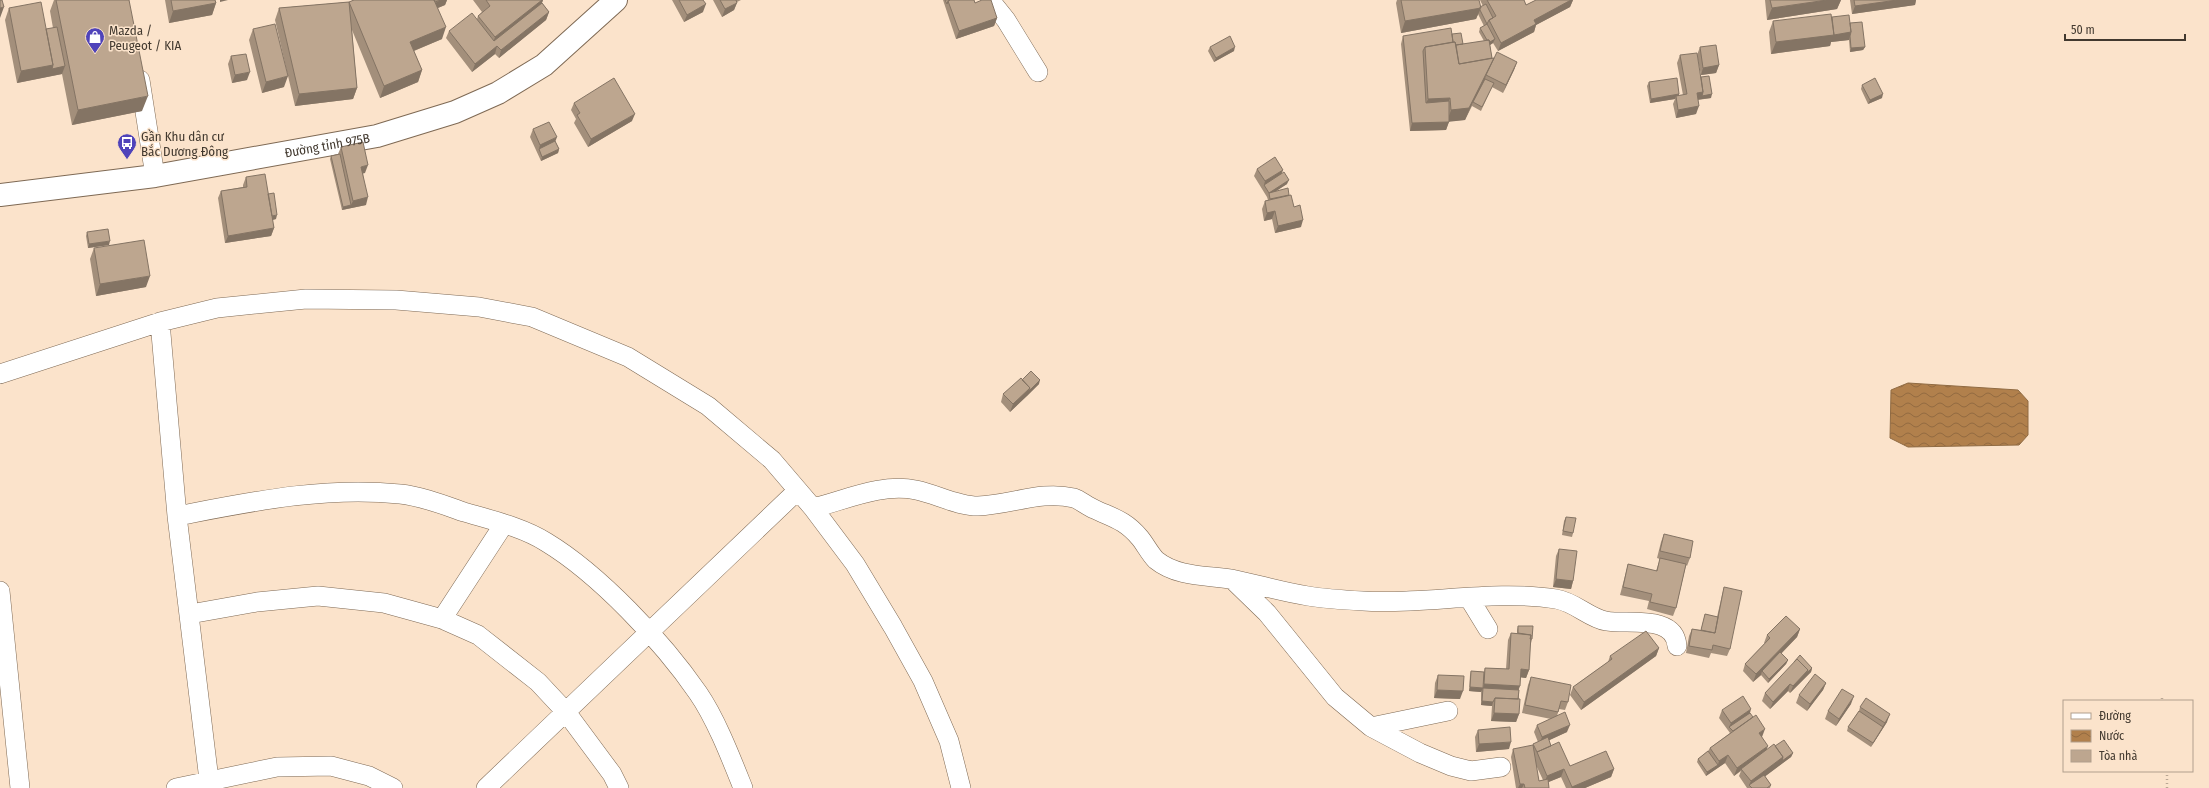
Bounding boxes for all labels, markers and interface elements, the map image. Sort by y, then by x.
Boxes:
scale bar [2065,16,2185,42]
place label: Mazda / Peugeot / KIA [109,23,182,53]
text: 50 m [2071,23,2095,37]
shop icon: Mazda / Peugeot / KIA [84,26,106,54]
place label: Gần Khu dân cư Bắc Dương Đông [141,129,229,159]
street label: Đường tỉnh 975B [283,130,371,161]
bus stop icon: Gần Khu dân cư Bắc Dương Đông [116,132,138,160]
legend [2063,700,2193,772]
text: Đường [2099,709,2131,723]
text: Nước [2099,729,2124,743]
text: Tòa nhà [2099,749,2137,763]

